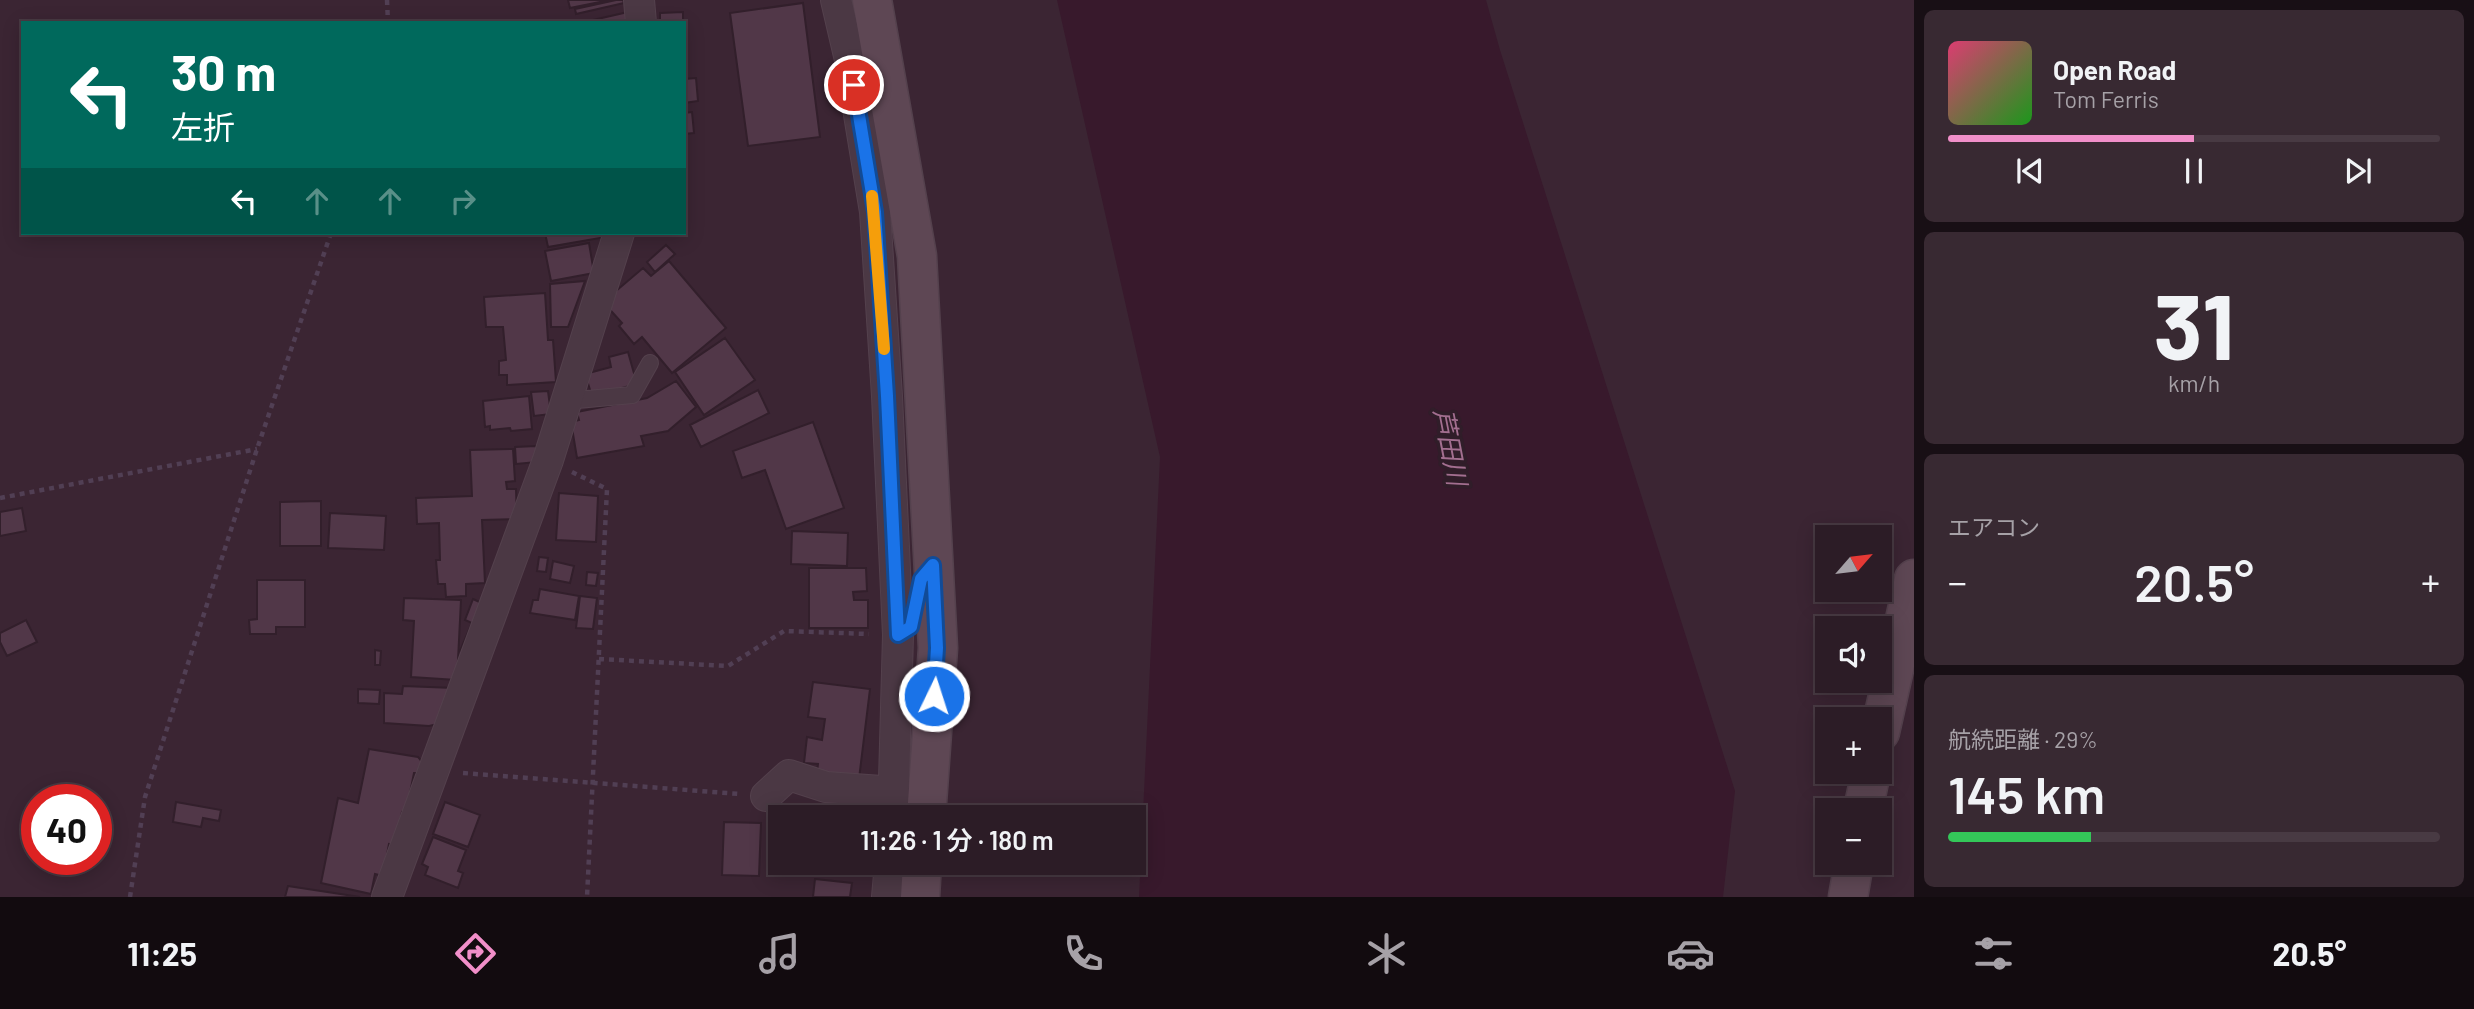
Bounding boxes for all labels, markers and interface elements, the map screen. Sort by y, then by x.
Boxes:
text: 30 m [171,42,276,101]
icon: left [56,49,147,140]
text: Open Road [2053,54,2176,85]
pin [824,55,884,115]
icon: arrive [835,66,873,104]
text: Tom Ferris [2053,85,2159,113]
text: 左折 [171,107,235,145]
icon: previous [2011,152,2049,190]
icon: pause [2175,152,2213,190]
icon: next [2339,152,2377,190]
icon: left [225,182,263,220]
icon: ahead [298,182,336,220]
icon: ahead [371,182,409,220]
icon: right [444,182,482,220]
text: 31 [2153,269,2235,378]
text: km/h [2168,369,2220,397]
water label: 芦田川 [1429,405,1475,491]
text: エアコン [1948,513,2040,541]
north arrow [1815,525,1892,602]
map controls [1815,525,1892,875]
text: 20.5° [2134,550,2254,612]
text: − [1948,558,1967,604]
text: + [2421,558,2440,604]
button: sound [1815,616,1892,693]
position arrow [897,659,971,733]
button: + [1815,707,1892,784]
text: 航続距離 · 29% [1948,725,2098,753]
text: 145 km [1948,762,2105,824]
speed limit sign: 40 [21,784,112,875]
button: − [1815,798,1892,875]
text: 11:26 · 1 分 · 180 m [860,824,1054,855]
icon: directions [451,929,500,978]
icon: music [755,929,804,978]
icon: phone [1059,929,1108,978]
icon: climate [1362,929,1411,978]
icon: car [1666,929,1715,978]
icon: filters [1969,929,2018,978]
text: 11:25 [127,934,197,972]
text: 20.5° [2273,934,2347,972]

